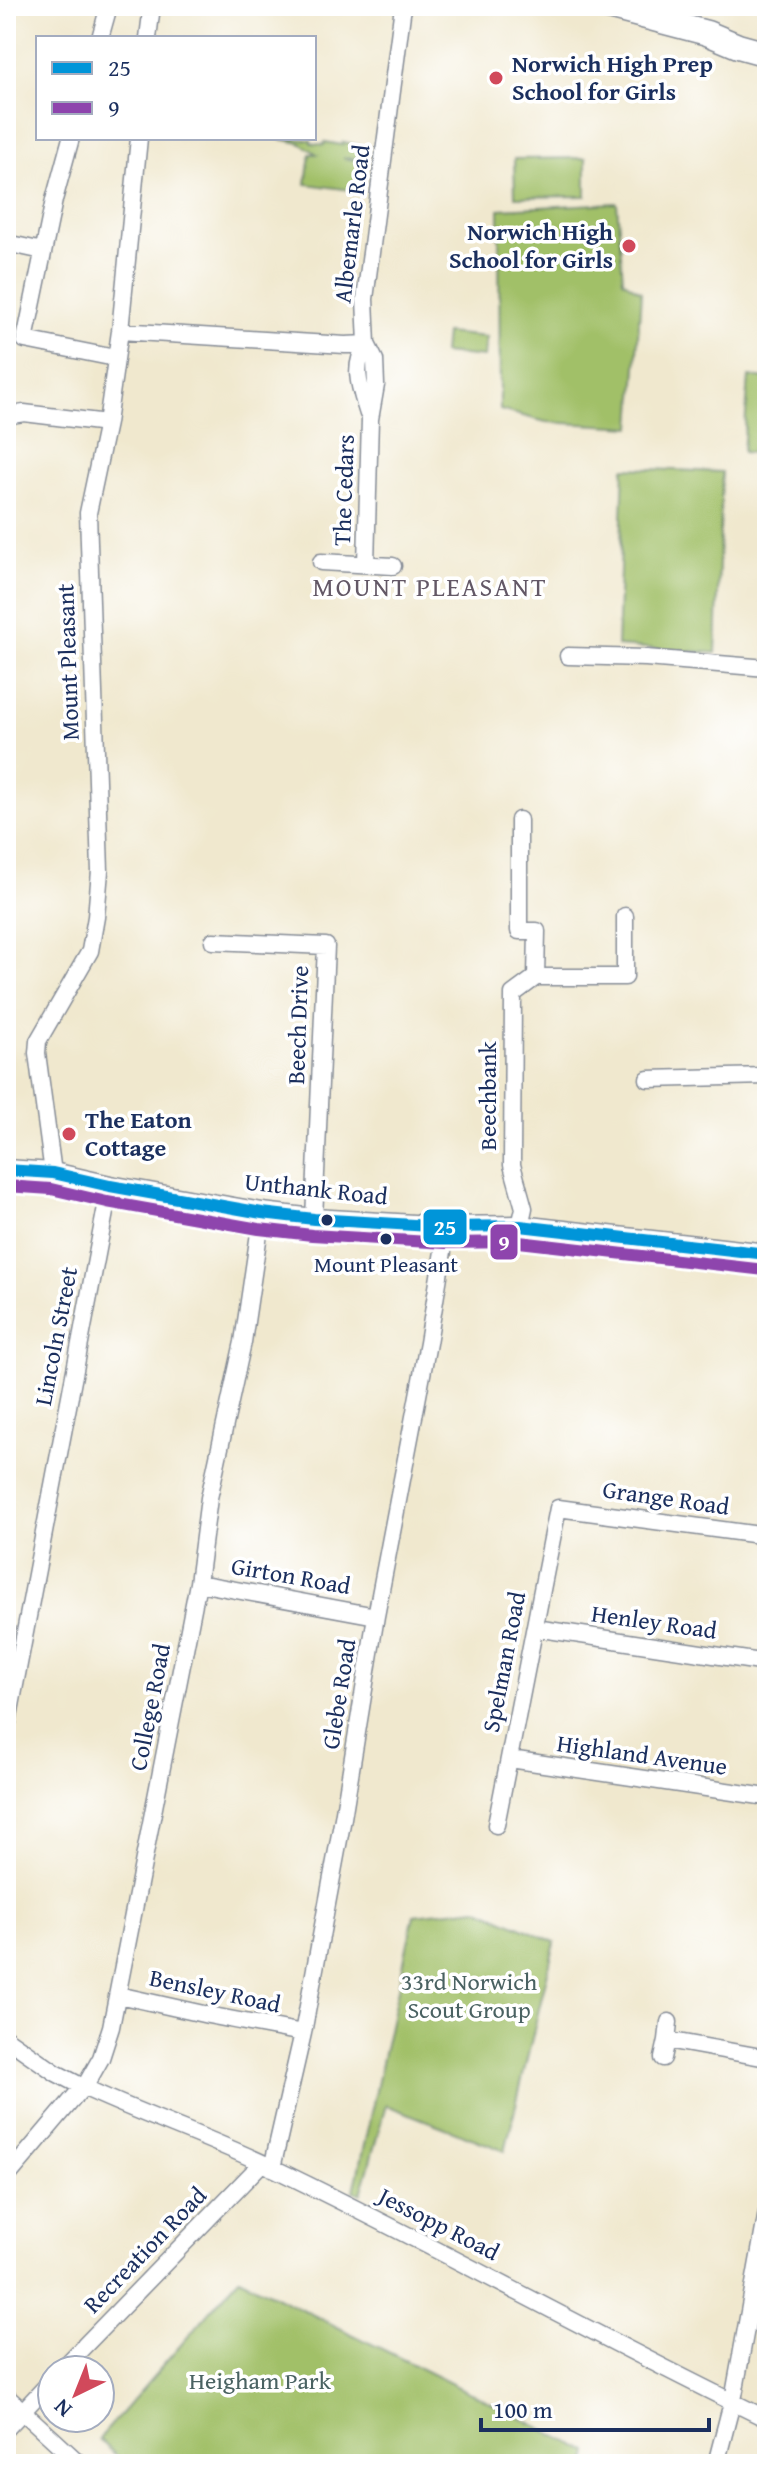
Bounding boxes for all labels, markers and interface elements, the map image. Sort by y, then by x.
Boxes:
legend [36,36,316,140]
place label: Norwich High Prep School for Girls [512,46,713,109]
text: 25 [108,50,131,85]
marker: Norwich High Prep School for Girls [487,69,505,87]
text: 9 [108,90,120,125]
street label: Albemarle Road [324,143,379,305]
place label: Norwich High School for Girls [449,214,613,277]
marker: Norwich High School for Girls [620,237,638,255]
street label: The Cedars [324,434,363,546]
district label: MOUNT PLEASANT [312,567,548,606]
street label: Mount Pleasant [47,582,88,741]
street label: Beech Drive [278,965,317,1085]
street label: Beechbank [470,1041,505,1151]
place label: The Eaton Cottage [85,1102,192,1165]
marker: The Eaton Cottage [60,1125,78,1143]
street label: Unthank Road [243,1164,390,1213]
line badge: 25 [422,1208,468,1246]
text: 25 [434,1211,456,1243]
unlabelled marker [319,1212,335,1228]
line badge: 9 [489,1223,519,1261]
text: 9 [498,1226,510,1258]
marker: Mount Pleasant [378,1231,394,1247]
place label: Mount Pleasant [314,1248,458,1280]
street label: Lincoln Street [25,1263,86,1408]
street label: Grange Road [601,1471,732,1524]
street label: Girton Road [229,1548,354,1603]
street label: Spelman Road [473,1588,534,1735]
street label: Henley Road [589,1595,719,1648]
street label: Glebe Road [313,1636,365,1752]
street label: College Road [120,1640,179,1773]
street label: Highland Avenue [555,1725,729,1784]
street label: Bensley Road [146,1960,284,2022]
park label: 33rd Norwich Scout Group [401,1964,538,2027]
street label: Jessopp Road [370,2177,506,2269]
street label: Recreation Road [75,2178,214,2321]
north arrow [36,2354,116,2434]
park label: Heigham Park [189,2363,332,2398]
scale bar [481,2382,709,2432]
text: N [46,2392,79,2425]
text: 100 m [493,2392,553,2427]

